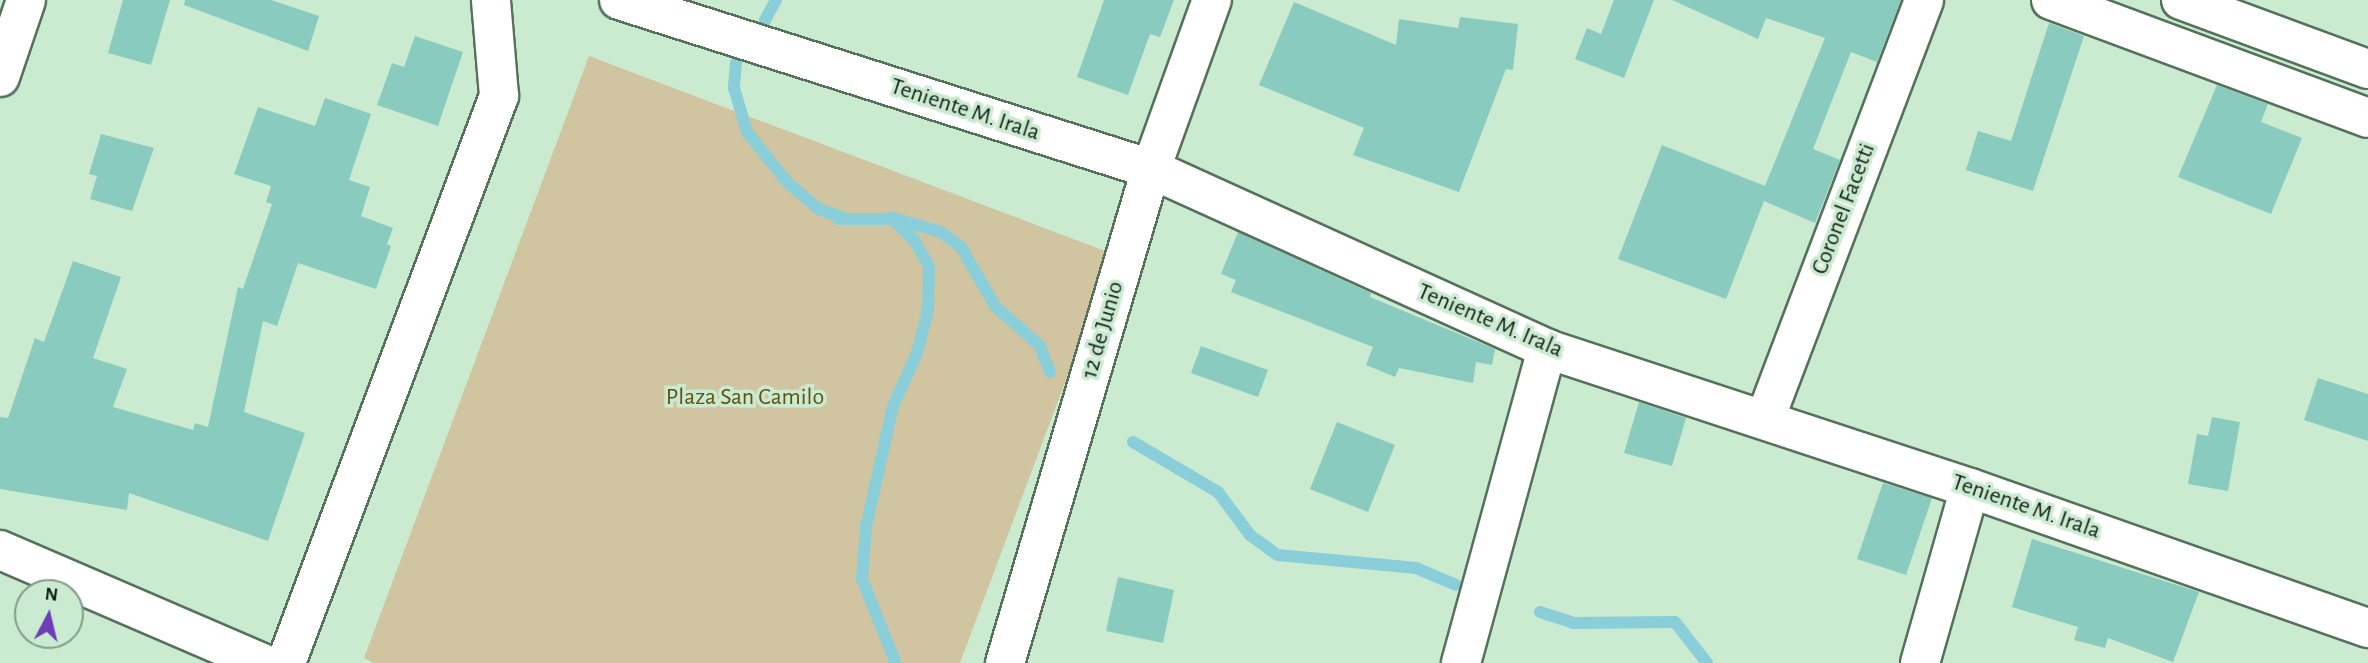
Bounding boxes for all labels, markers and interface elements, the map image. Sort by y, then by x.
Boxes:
street label: Teniente M. Irala [887,72,1043,148]
street label: Coronel Facetti [1806,139,1882,279]
street label: Teniente M. Irala [1413,277,1567,365]
street label: 12 de Junio [1075,278,1131,382]
park label: Plaza San Camilo [666,384,824,412]
street label: Teniente M. Irala [1948,468,2104,546]
north arrow [14,579,84,649]
text: N [44,584,59,605]

